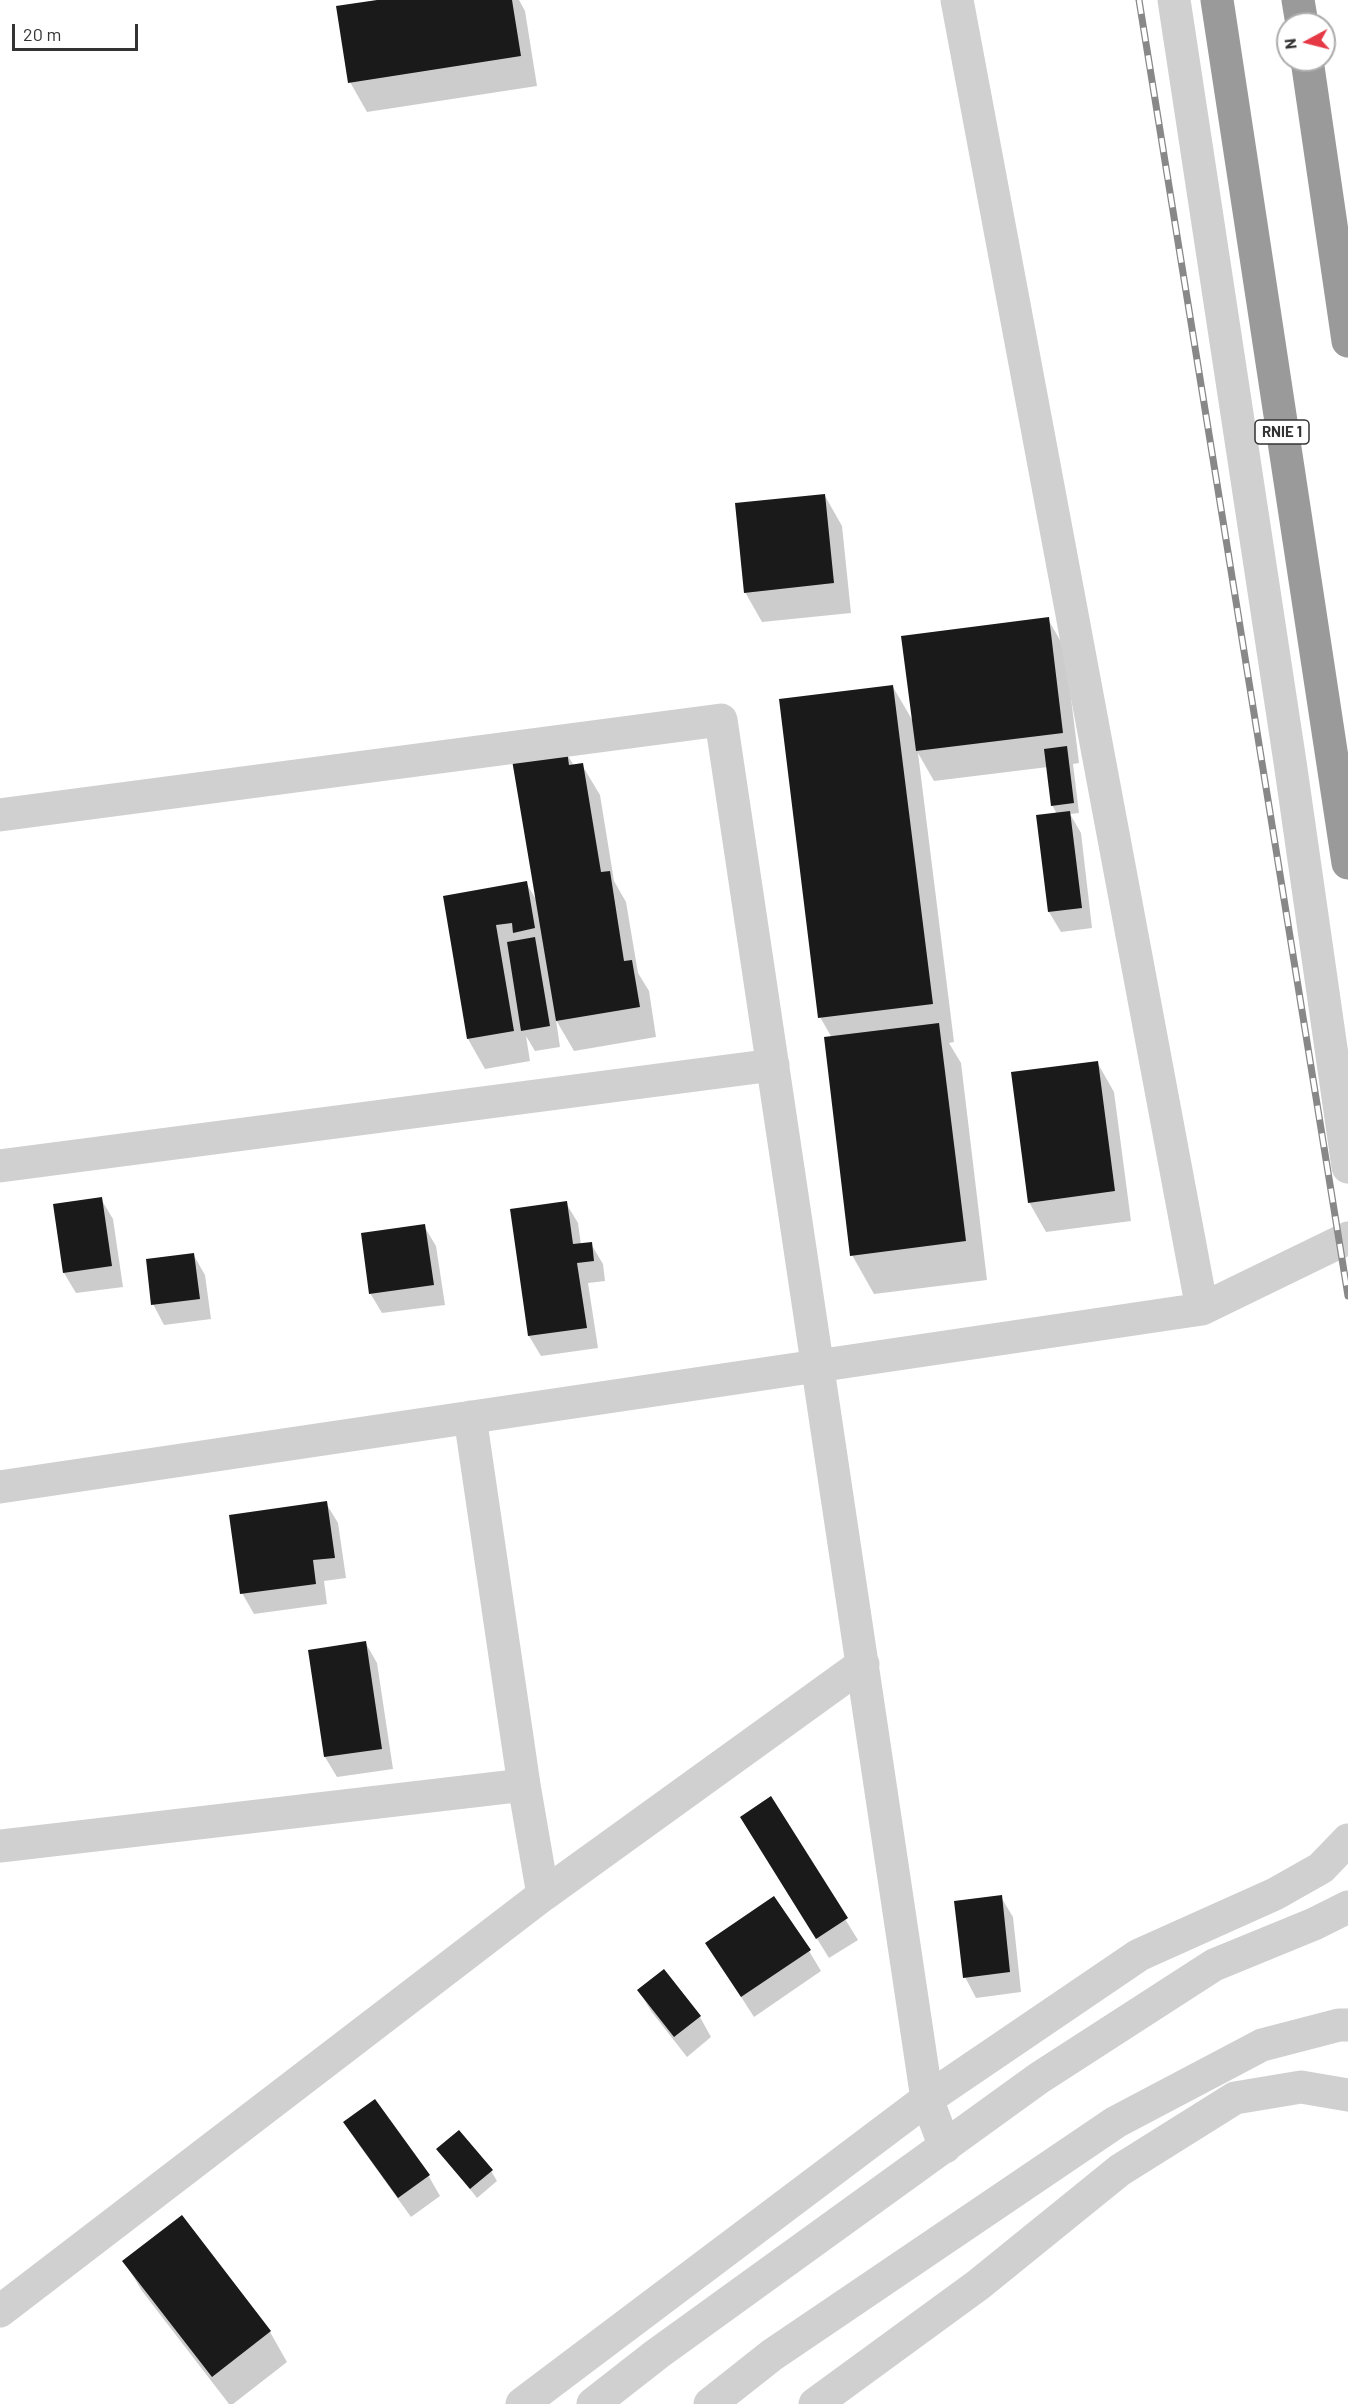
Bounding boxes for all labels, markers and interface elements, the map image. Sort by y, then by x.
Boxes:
scale bar [15,12,141,50]
north arrow [1276,12,1336,72]
text: 20 m [23,23,61,45]
text: N [1280,38,1300,50]
road number: RNIE 1 [1255,420,1309,444]

